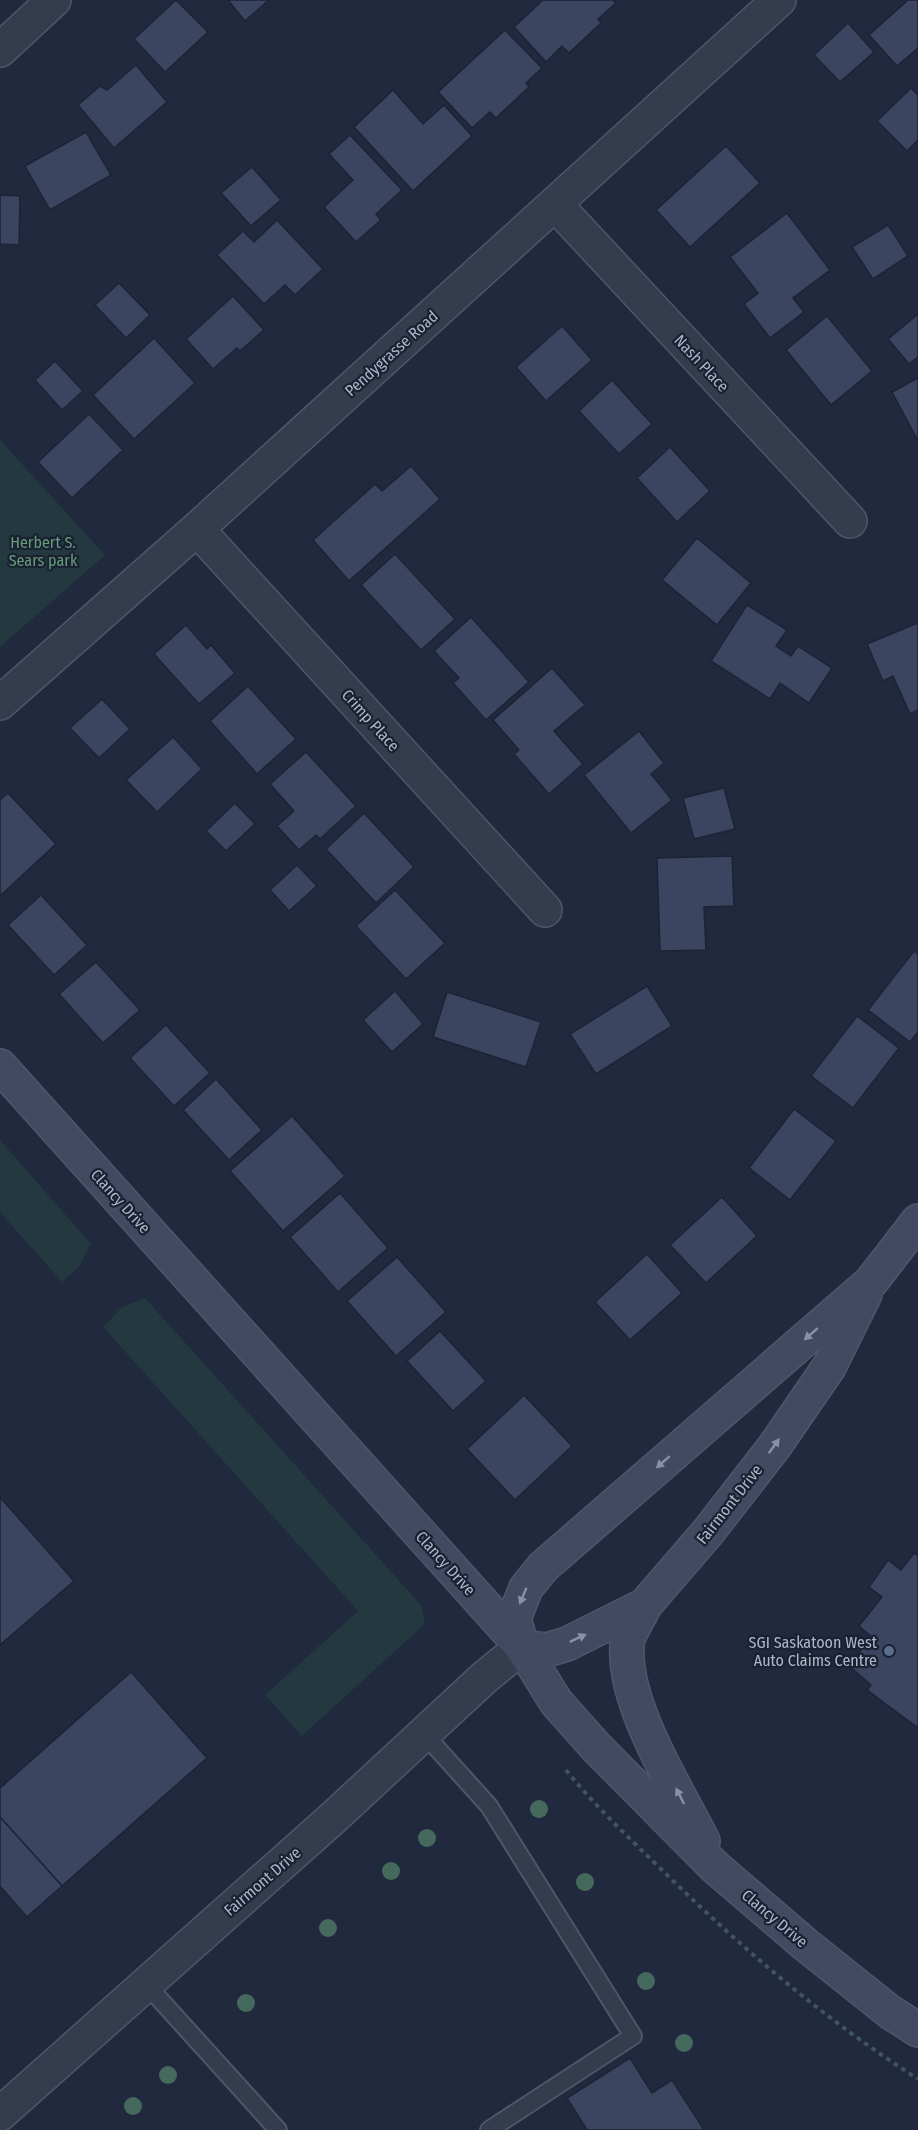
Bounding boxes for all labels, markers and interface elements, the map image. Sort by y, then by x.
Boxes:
street label: Pendygrasse Road [341,307,442,400]
street label: Nash Place [670,331,733,396]
park label: Herbert S. Sears park [9,533,78,570]
street label: Crimp Place [338,685,403,755]
street label: Clancy Drive [87,1165,155,1237]
one-way arrow [804,1327,819,1340]
one-way arrow [768,1439,780,1455]
one-way arrow [656,1455,671,1469]
street label: Fairmont Drive [693,1461,766,1548]
street label: Clancy Drive [412,1527,480,1599]
one-way arrow [518,1587,528,1605]
place label: SGI Saskatoon West Auto Claims Centre [749,1633,878,1670]
one-way arrow [570,1634,587,1643]
marker: SGI Saskatoon West Auto Claims Centre [882,1644,896,1658]
one-way arrow [675,1787,685,1804]
street label: Fairmont Drive [220,1843,305,1920]
street label: Clancy Drive [738,1885,811,1951]

